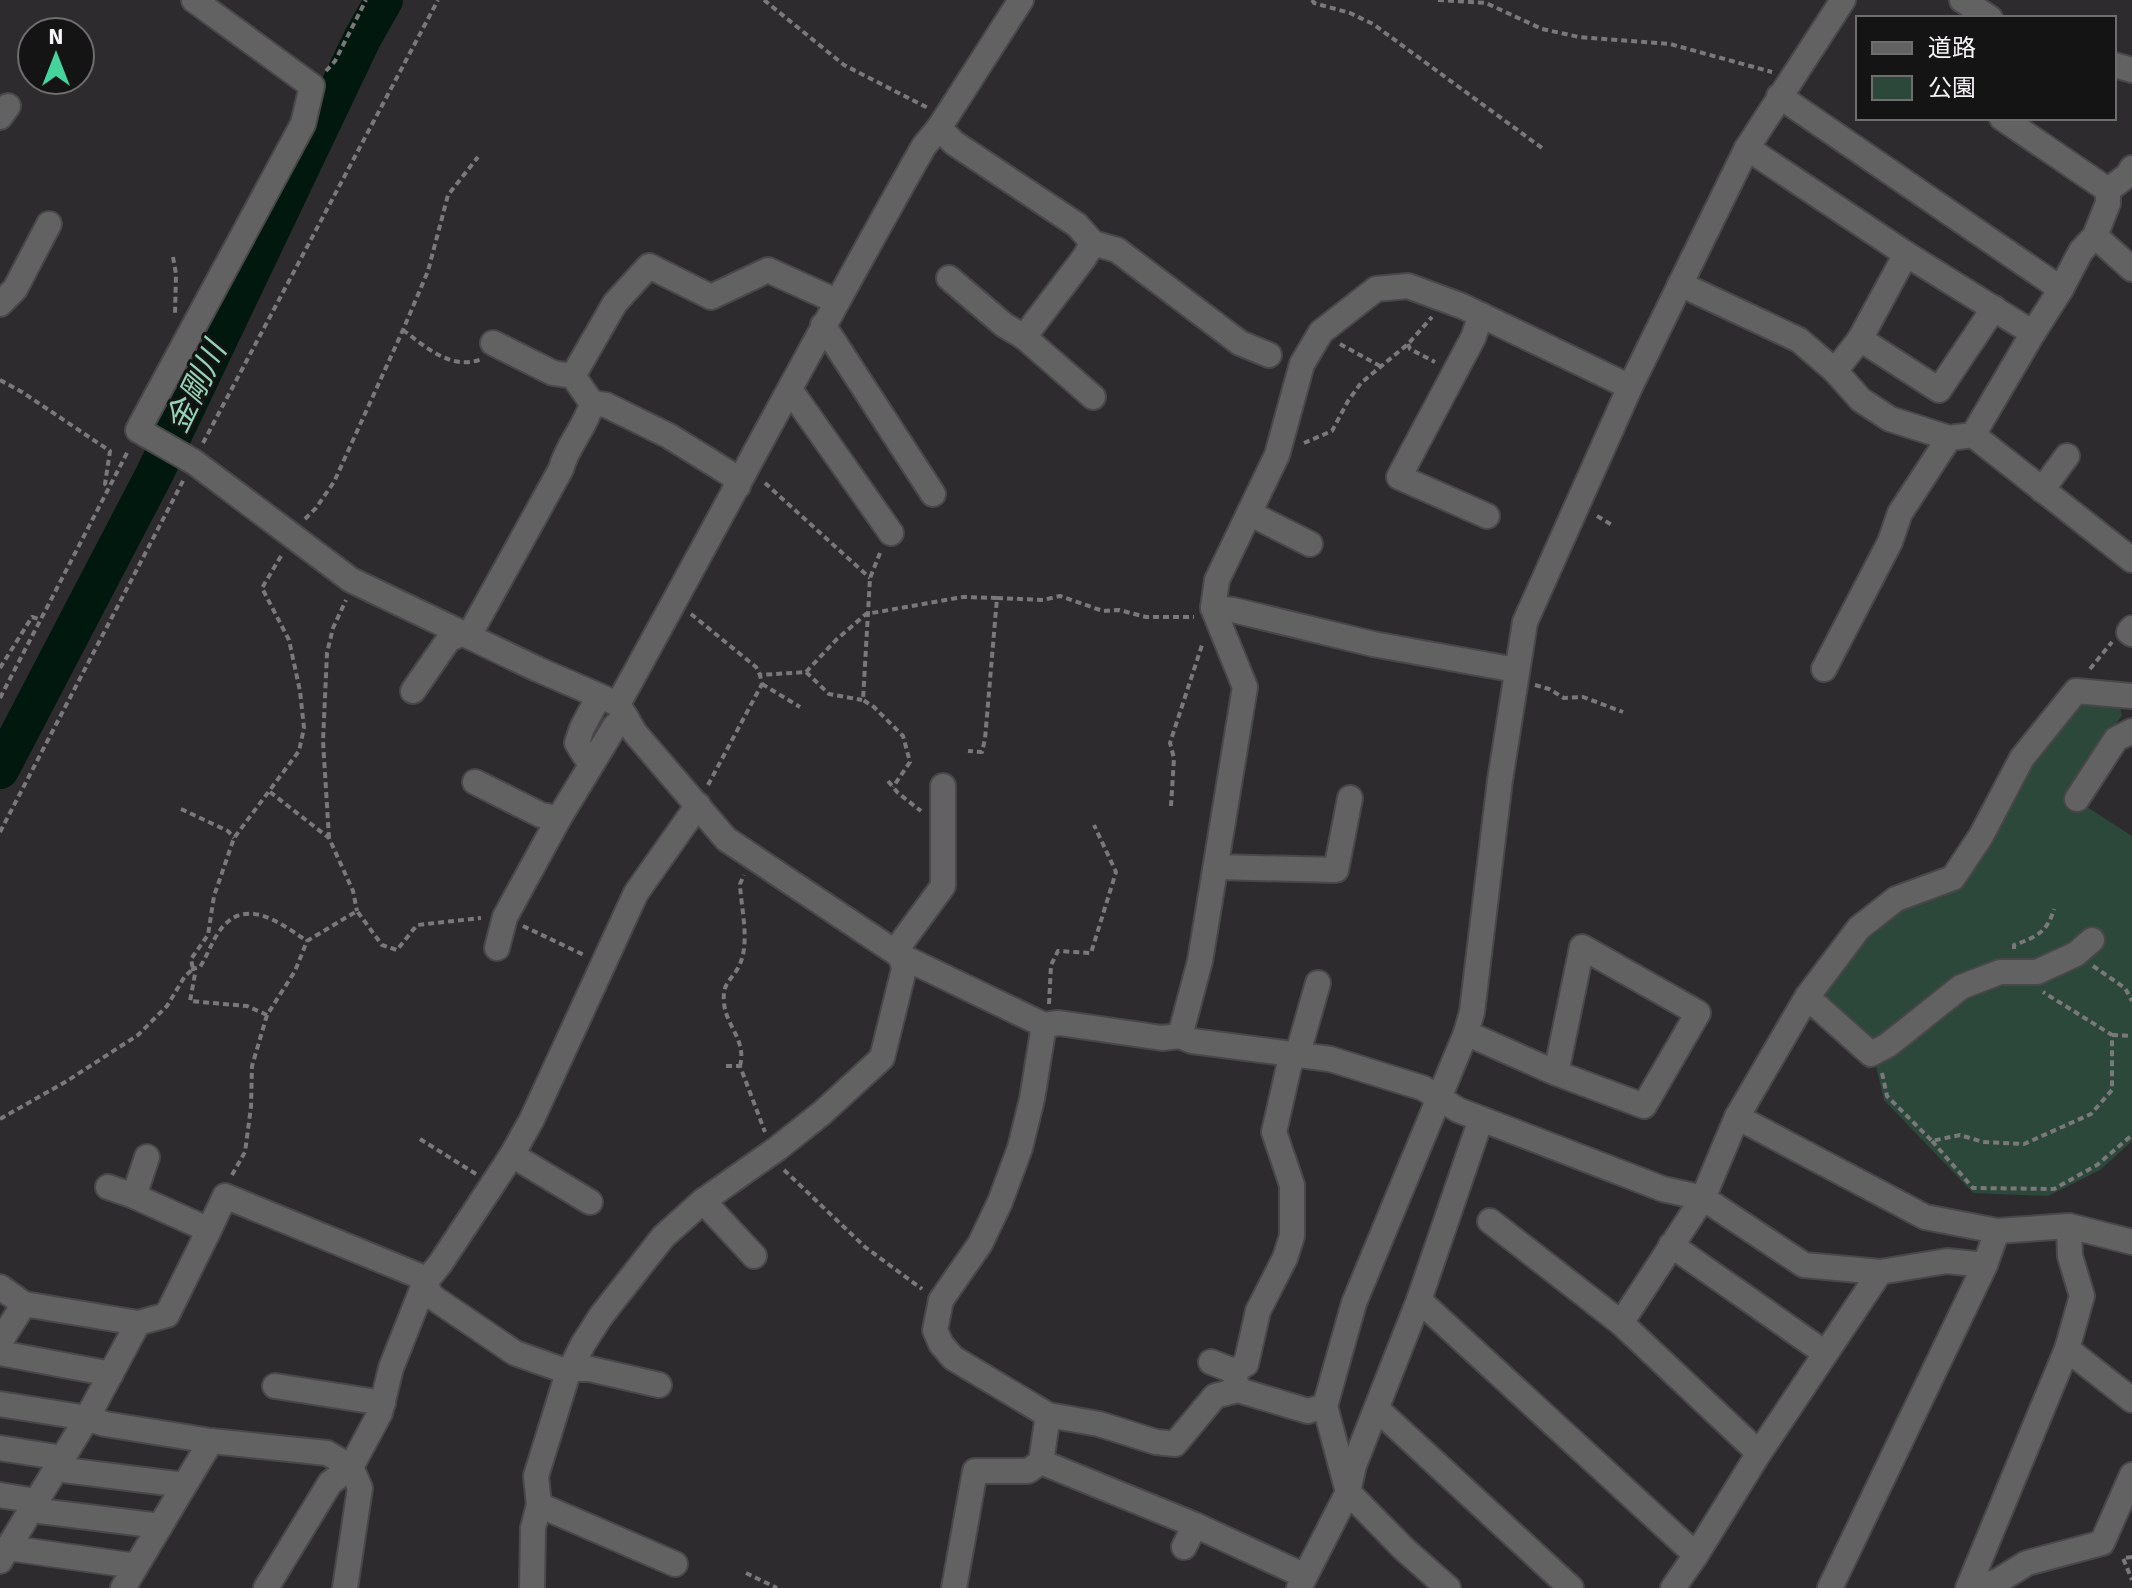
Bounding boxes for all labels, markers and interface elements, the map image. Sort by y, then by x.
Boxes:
north arrow [16,16,96,96]
legend [1856,16,2116,120]
text: N [48,23,64,50]
text: 道路 [1928,33,1976,63]
text: 公園 [1928,73,1976,103]
water label: 金剛川 [157,333,236,439]

